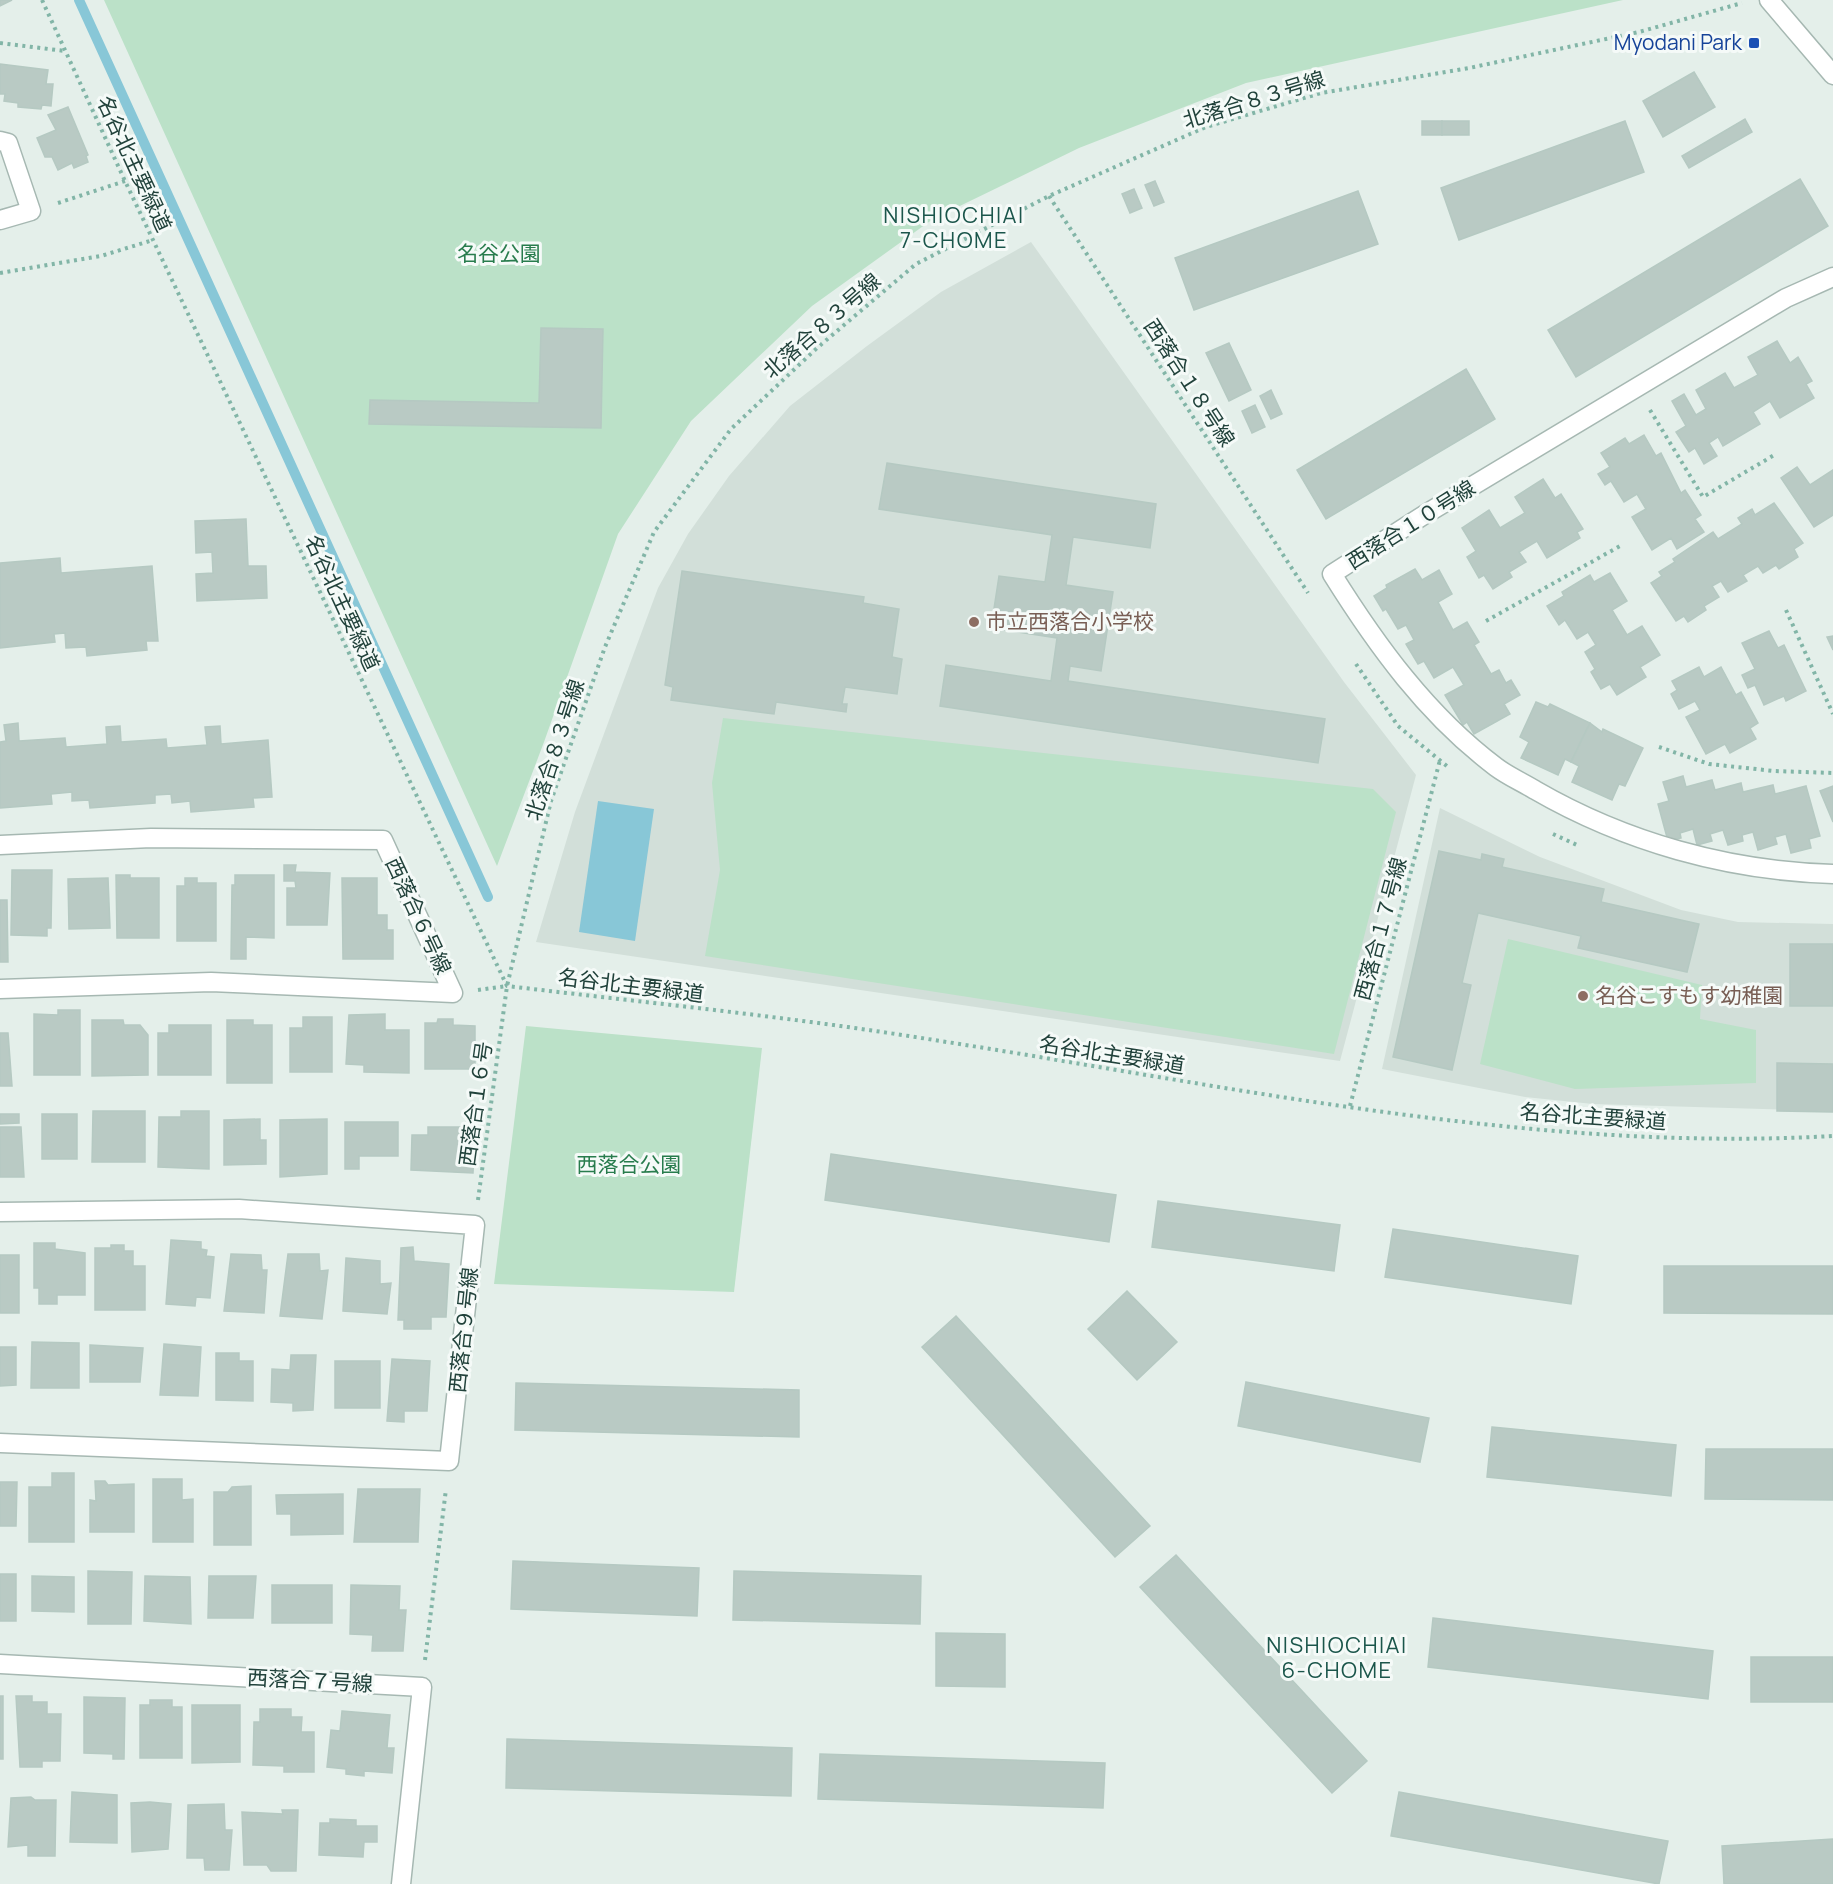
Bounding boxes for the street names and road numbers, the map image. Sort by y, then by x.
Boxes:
street label: 北落合８３号線 [1179,64,1328,134]
street label: 名谷北主要緑道 [91,91,179,236]
street label: 北落合８３号線 [757,266,886,384]
street label: 西落合１８号線 [1138,313,1242,452]
street label: 西落合１０号線 [1341,473,1480,575]
street label: 名谷北主要緑道 [299,530,387,675]
street label: 北落合８３号線 [518,675,590,824]
street label: 西落合６号線 [380,853,458,979]
street label: 西落合１７号線 [1347,854,1413,1003]
street label: 名谷北主要緑道 [556,962,706,1008]
street label: 名谷北主要緑道 [1037,1029,1187,1079]
street label: 西落合１６号 [452,1040,498,1168]
street label: 名谷北主要緑道 [1519,1097,1667,1135]
street label: 西落合９号線 [442,1266,484,1394]
street label: 西落合７号線 [246,1663,374,1697]

